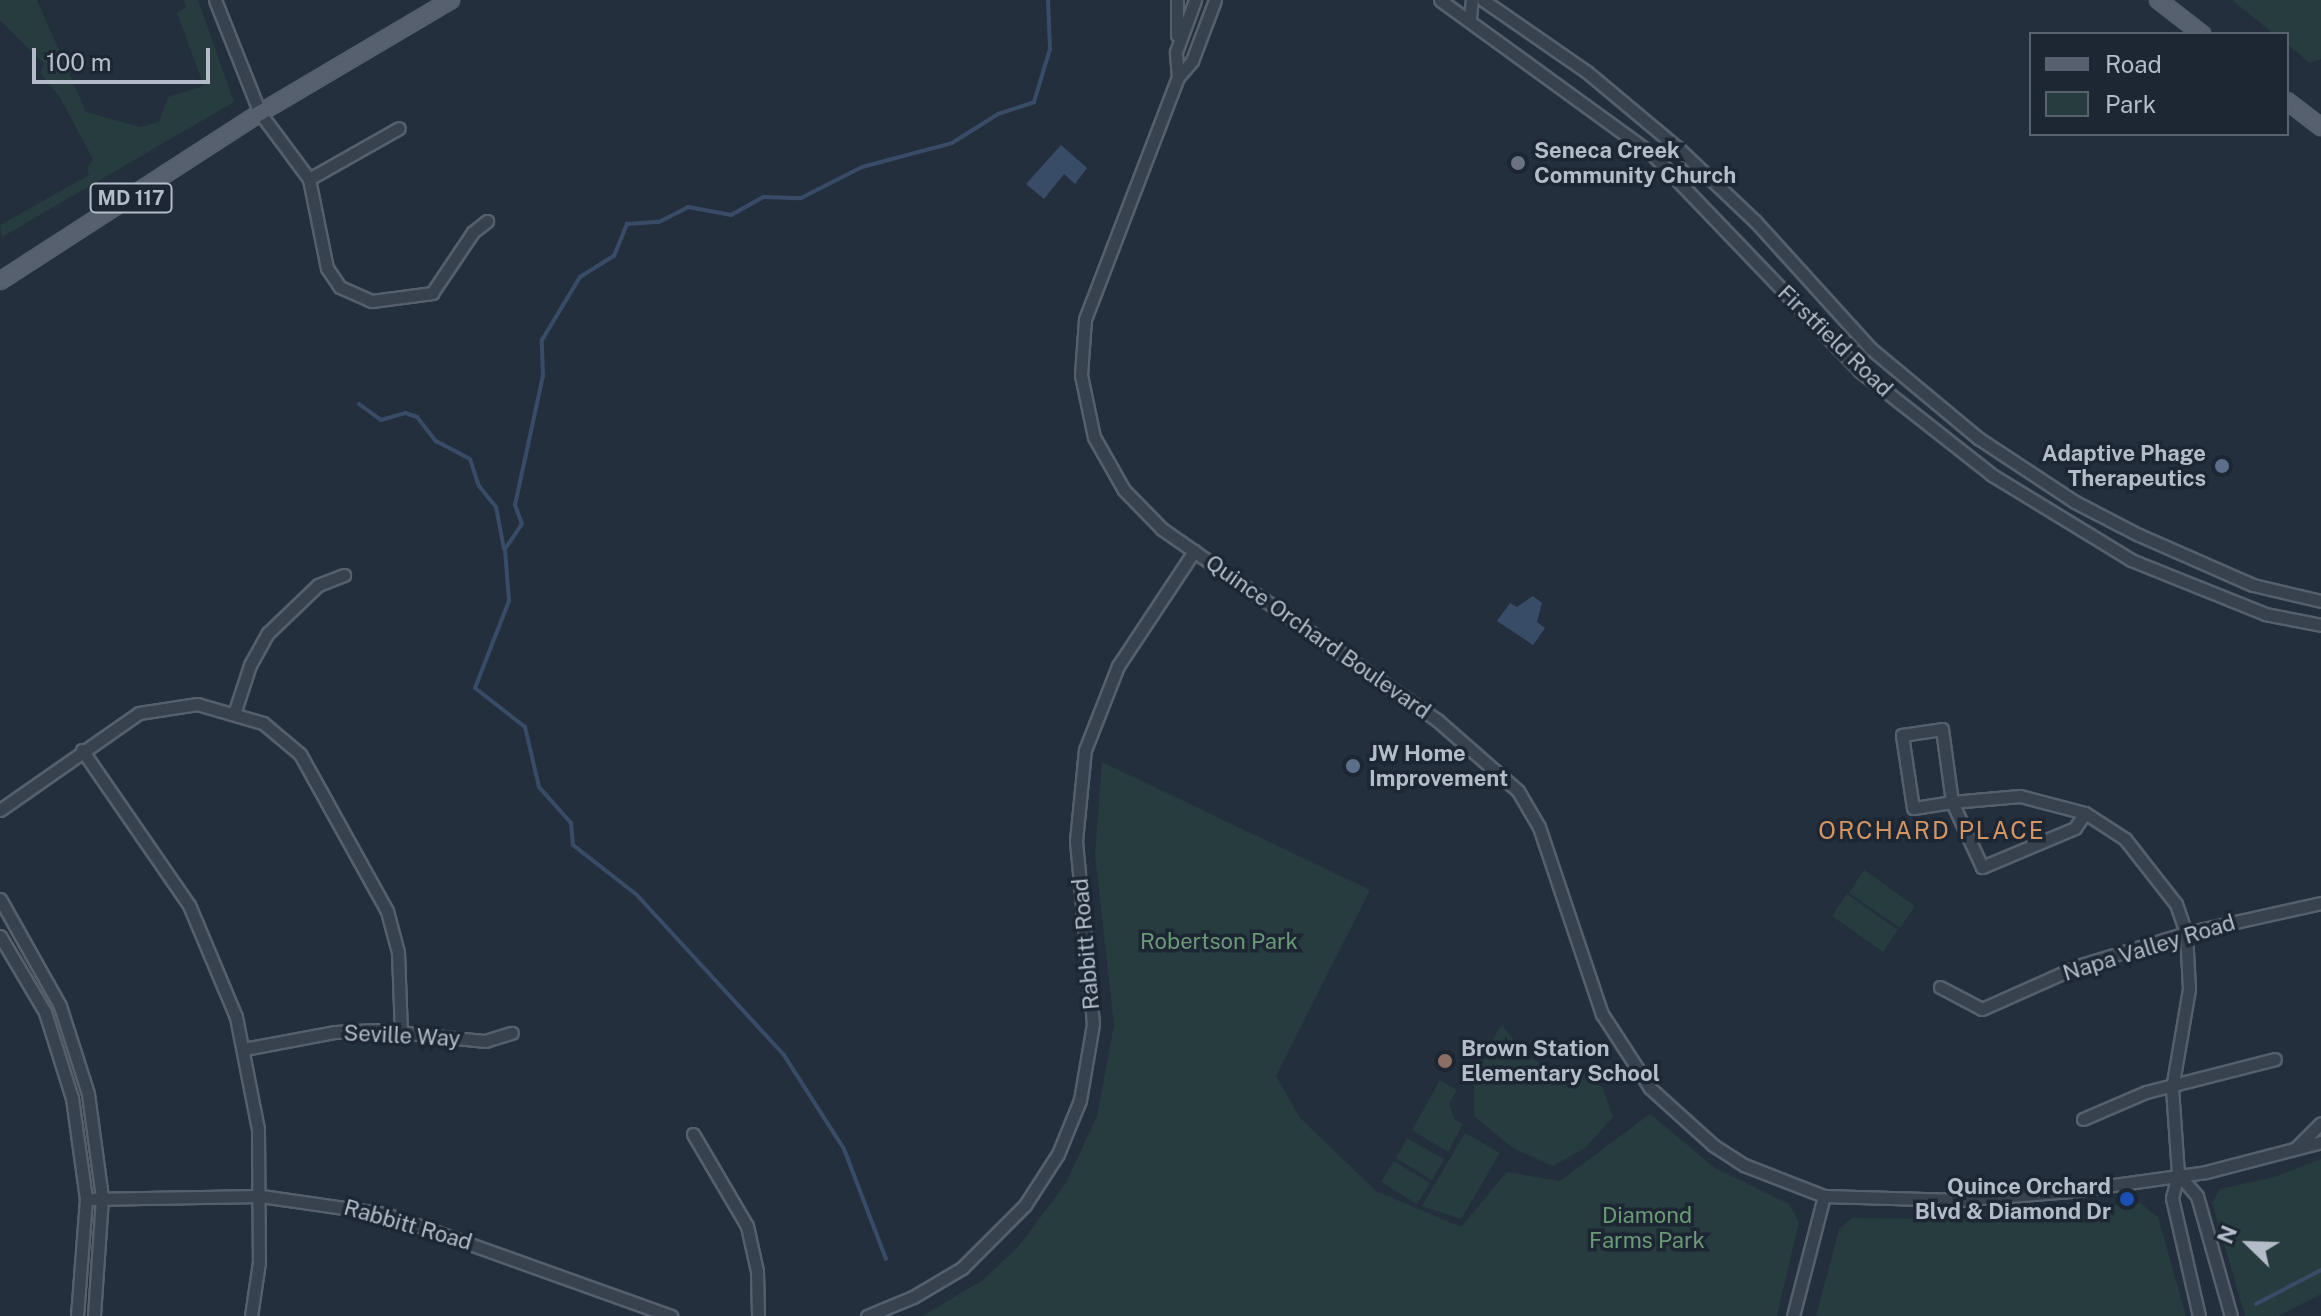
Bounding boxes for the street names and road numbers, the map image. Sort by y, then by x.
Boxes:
road number: MD 117 [89,182,173,214]
street label: Firstfield Road [1772,280,1898,402]
street label: Quince Orchard Boulevard [1201,549,1435,725]
street label: Rabbitt Road [1067,877,1105,1011]
street label: Napa Valley Road [2059,909,2239,987]
street label: Seville Way [343,1020,461,1052]
street label: Rabbitt Road [341,1194,475,1256]

